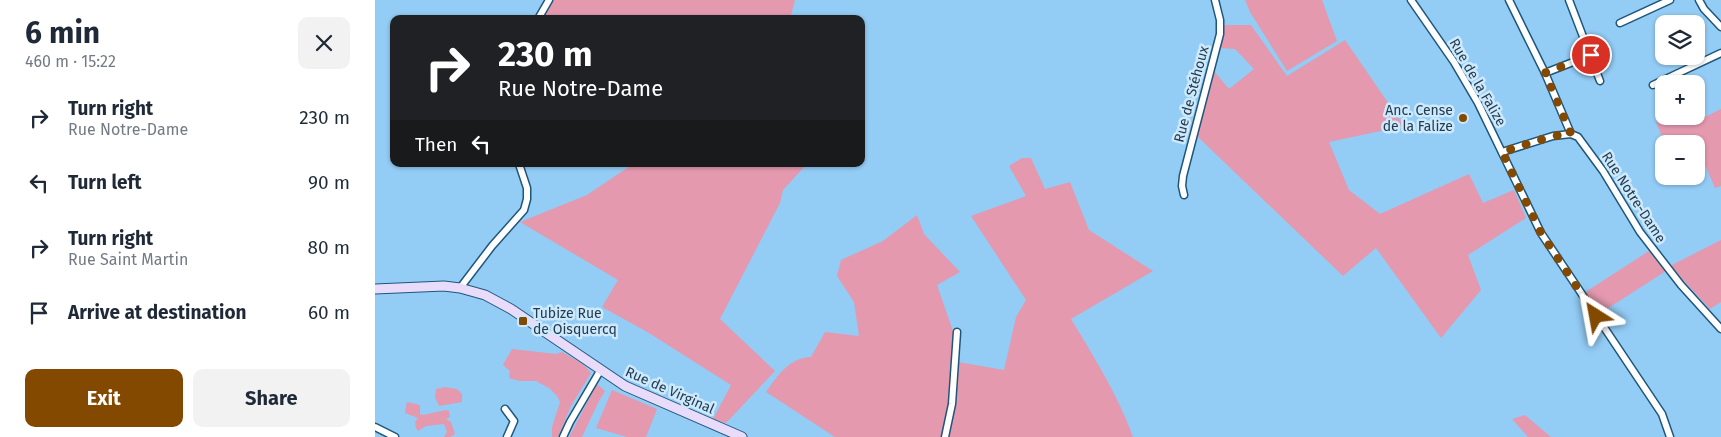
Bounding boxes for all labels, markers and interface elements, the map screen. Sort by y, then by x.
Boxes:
text: 6 min [25,15,100,51]
map controls [1655,15,1705,185]
button: layers [1655,15,1705,65]
button: close [298,17,350,69]
text: 230 m [498,33,592,75]
pin [1570,34,1612,76]
icon: right [415,35,480,100]
street label: Rue de la Falize [1446,35,1509,129]
icon: arrive [1577,41,1605,69]
street label: Rue de Stéhoux [1170,44,1213,144]
text: 460 m · 15:22 [25,52,116,71]
text: Rue Notre-Dame [498,75,663,102]
button: + [1655,75,1705,125]
text: Turn right [68,97,153,120]
place label: Anc. Cense de la Falize [1383,102,1453,135]
icon: right [25,104,53,132]
text: 230 m [299,106,350,129]
marker: Anc. Cense de la Falize [1457,112,1469,124]
text: Rue Notre-Dame [68,120,188,139]
icon: left [467,130,495,158]
text: Then [415,133,457,156]
button: − [1655,135,1705,185]
street label: Rue Notre-Dame [1598,149,1669,246]
icon: left [25,169,53,197]
text: Turn left [68,171,142,194]
text: 90 m [308,171,350,194]
text: Turn right [68,227,153,250]
icon: right [25,234,53,262]
text: 80 m [308,236,350,259]
text: Rue Saint Martin [68,250,188,269]
position arrow [1569,289,1621,341]
icon: arrive [25,299,53,327]
text: Arrive at destination [68,301,247,324]
text: 60 m [308,301,350,324]
place label: Tubize Rue de Oisquercq [533,305,617,338]
marker: Tubize Rue de Oisquercq [517,315,529,327]
street label: Rue de Virginal [623,363,717,418]
button: Exit [25,369,183,427]
button: Share [193,369,350,427]

